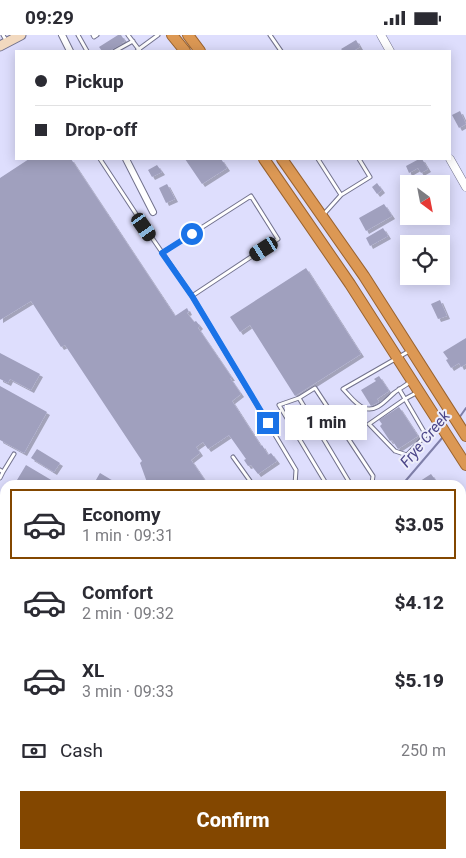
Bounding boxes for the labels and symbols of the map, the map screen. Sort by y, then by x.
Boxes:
north arrow [400,175,450,225]
car [129,210,158,244]
route start [181,223,203,245]
car [247,235,280,263]
callout: 1 min [286,405,368,441]
water label: Frye Creek [396,407,454,471]
route end [257,412,279,434]

